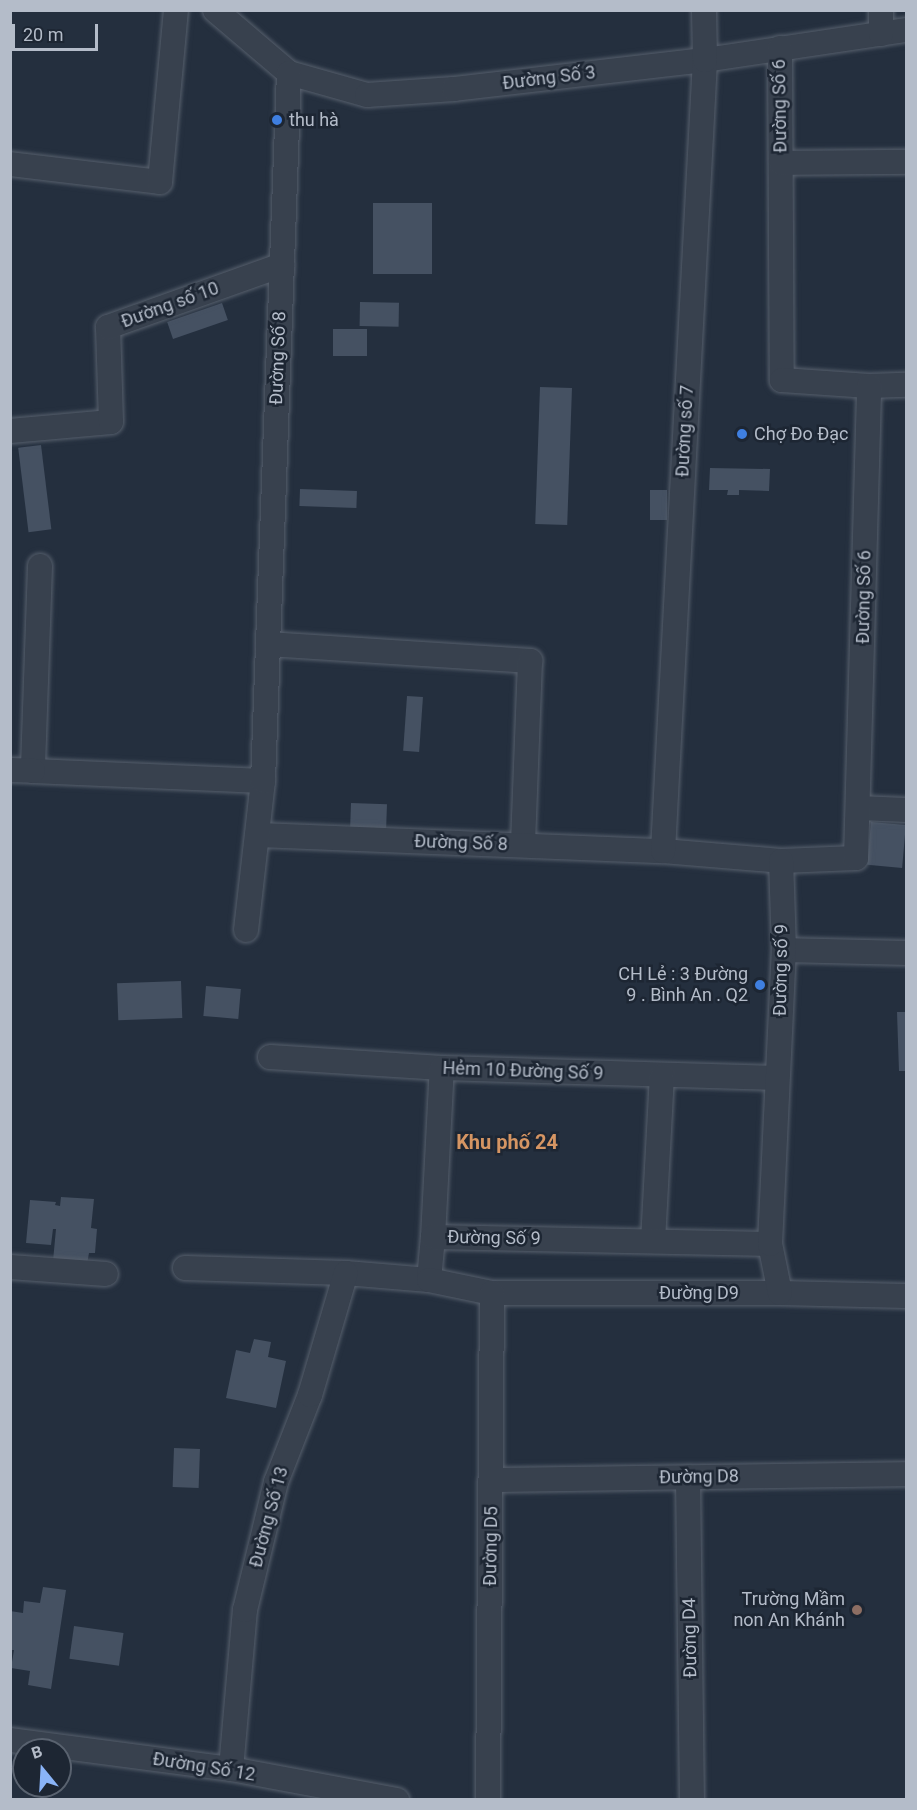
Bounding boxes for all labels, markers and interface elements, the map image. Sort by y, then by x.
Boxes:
scale bar [15,12,100,50]
text: 20 m [23,24,63,45]
street label: Đường Số 6 [768,59,792,153]
street label: Đường Số 3 [501,62,597,94]
place label: thu hà [289,109,339,131]
marker: thu hà [270,113,284,127]
street label: Đường số 10 [118,277,222,333]
street label: Đường Số 8 [266,311,290,405]
street label: Đường số 7 [672,384,698,478]
place label: Chợ Đo Đạc [754,423,848,445]
marker: Chợ Đo Đạc [735,427,749,441]
street label: Đường Số 6 [852,550,876,644]
street label: Đường Số 8 [414,831,508,855]
street label: Đường số 9 [769,924,793,1016]
place label: CH Lẻ : 3 Đường 9 . Bình An . Q2 [618,964,748,1006]
marker: CH Lẻ : 3 Đường 9 . Bình An . Q2 [753,978,767,992]
street label: Hẻm 10 Đường Số 9 [442,1057,604,1085]
district label: Khu phố 24 [456,1130,558,1154]
street label: Đường Số 9 [447,1226,541,1250]
street label: Đường D9 [659,1282,739,1304]
street label: Đường Số 13 [245,1464,293,1570]
street label: Đường D8 [659,1466,739,1488]
street label: Đường D5 [480,1506,502,1586]
place label: Trường Mầm non An Khánh [733,1589,845,1632]
street label: Đường D4 [679,1598,701,1678]
marker: Trường Mầm non An Khánh [850,1603,864,1617]
north arrow [12,1738,72,1798]
text: B [29,1742,45,1763]
street label: Đường Số 12 [151,1748,257,1786]

